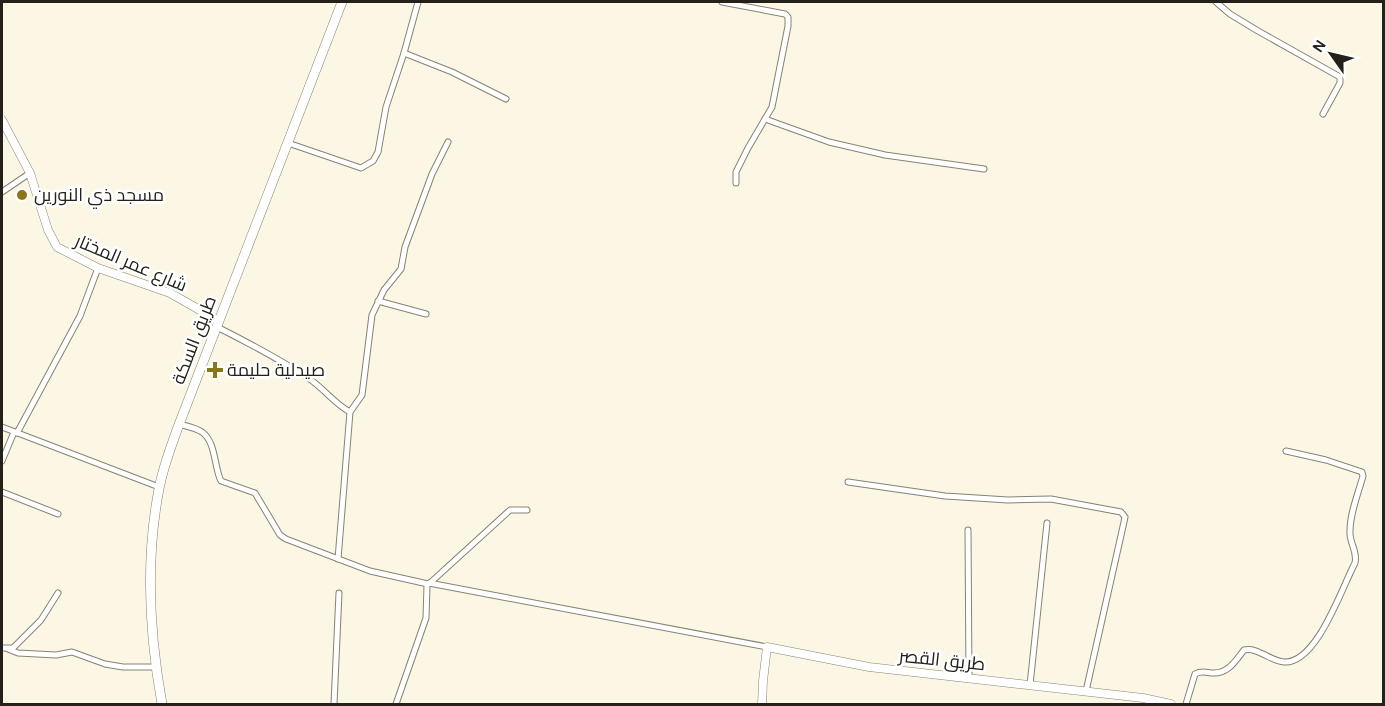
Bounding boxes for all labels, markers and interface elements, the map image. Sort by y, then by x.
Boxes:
north arrow [1301,24,1361,84]
text: N [1308,36,1330,56]
place label: مسجد ذي النورين [34,184,164,209]
marker: مسجد ذي النورين [15,188,29,202]
street label: شارع عمر المختار [70,229,190,297]
street label: طريق السكة [167,293,222,388]
place label: صيدلية حليمة [227,359,325,381]
marker: صيدلية حليمة [208,363,222,377]
street label: طريق القصر [897,644,986,676]

